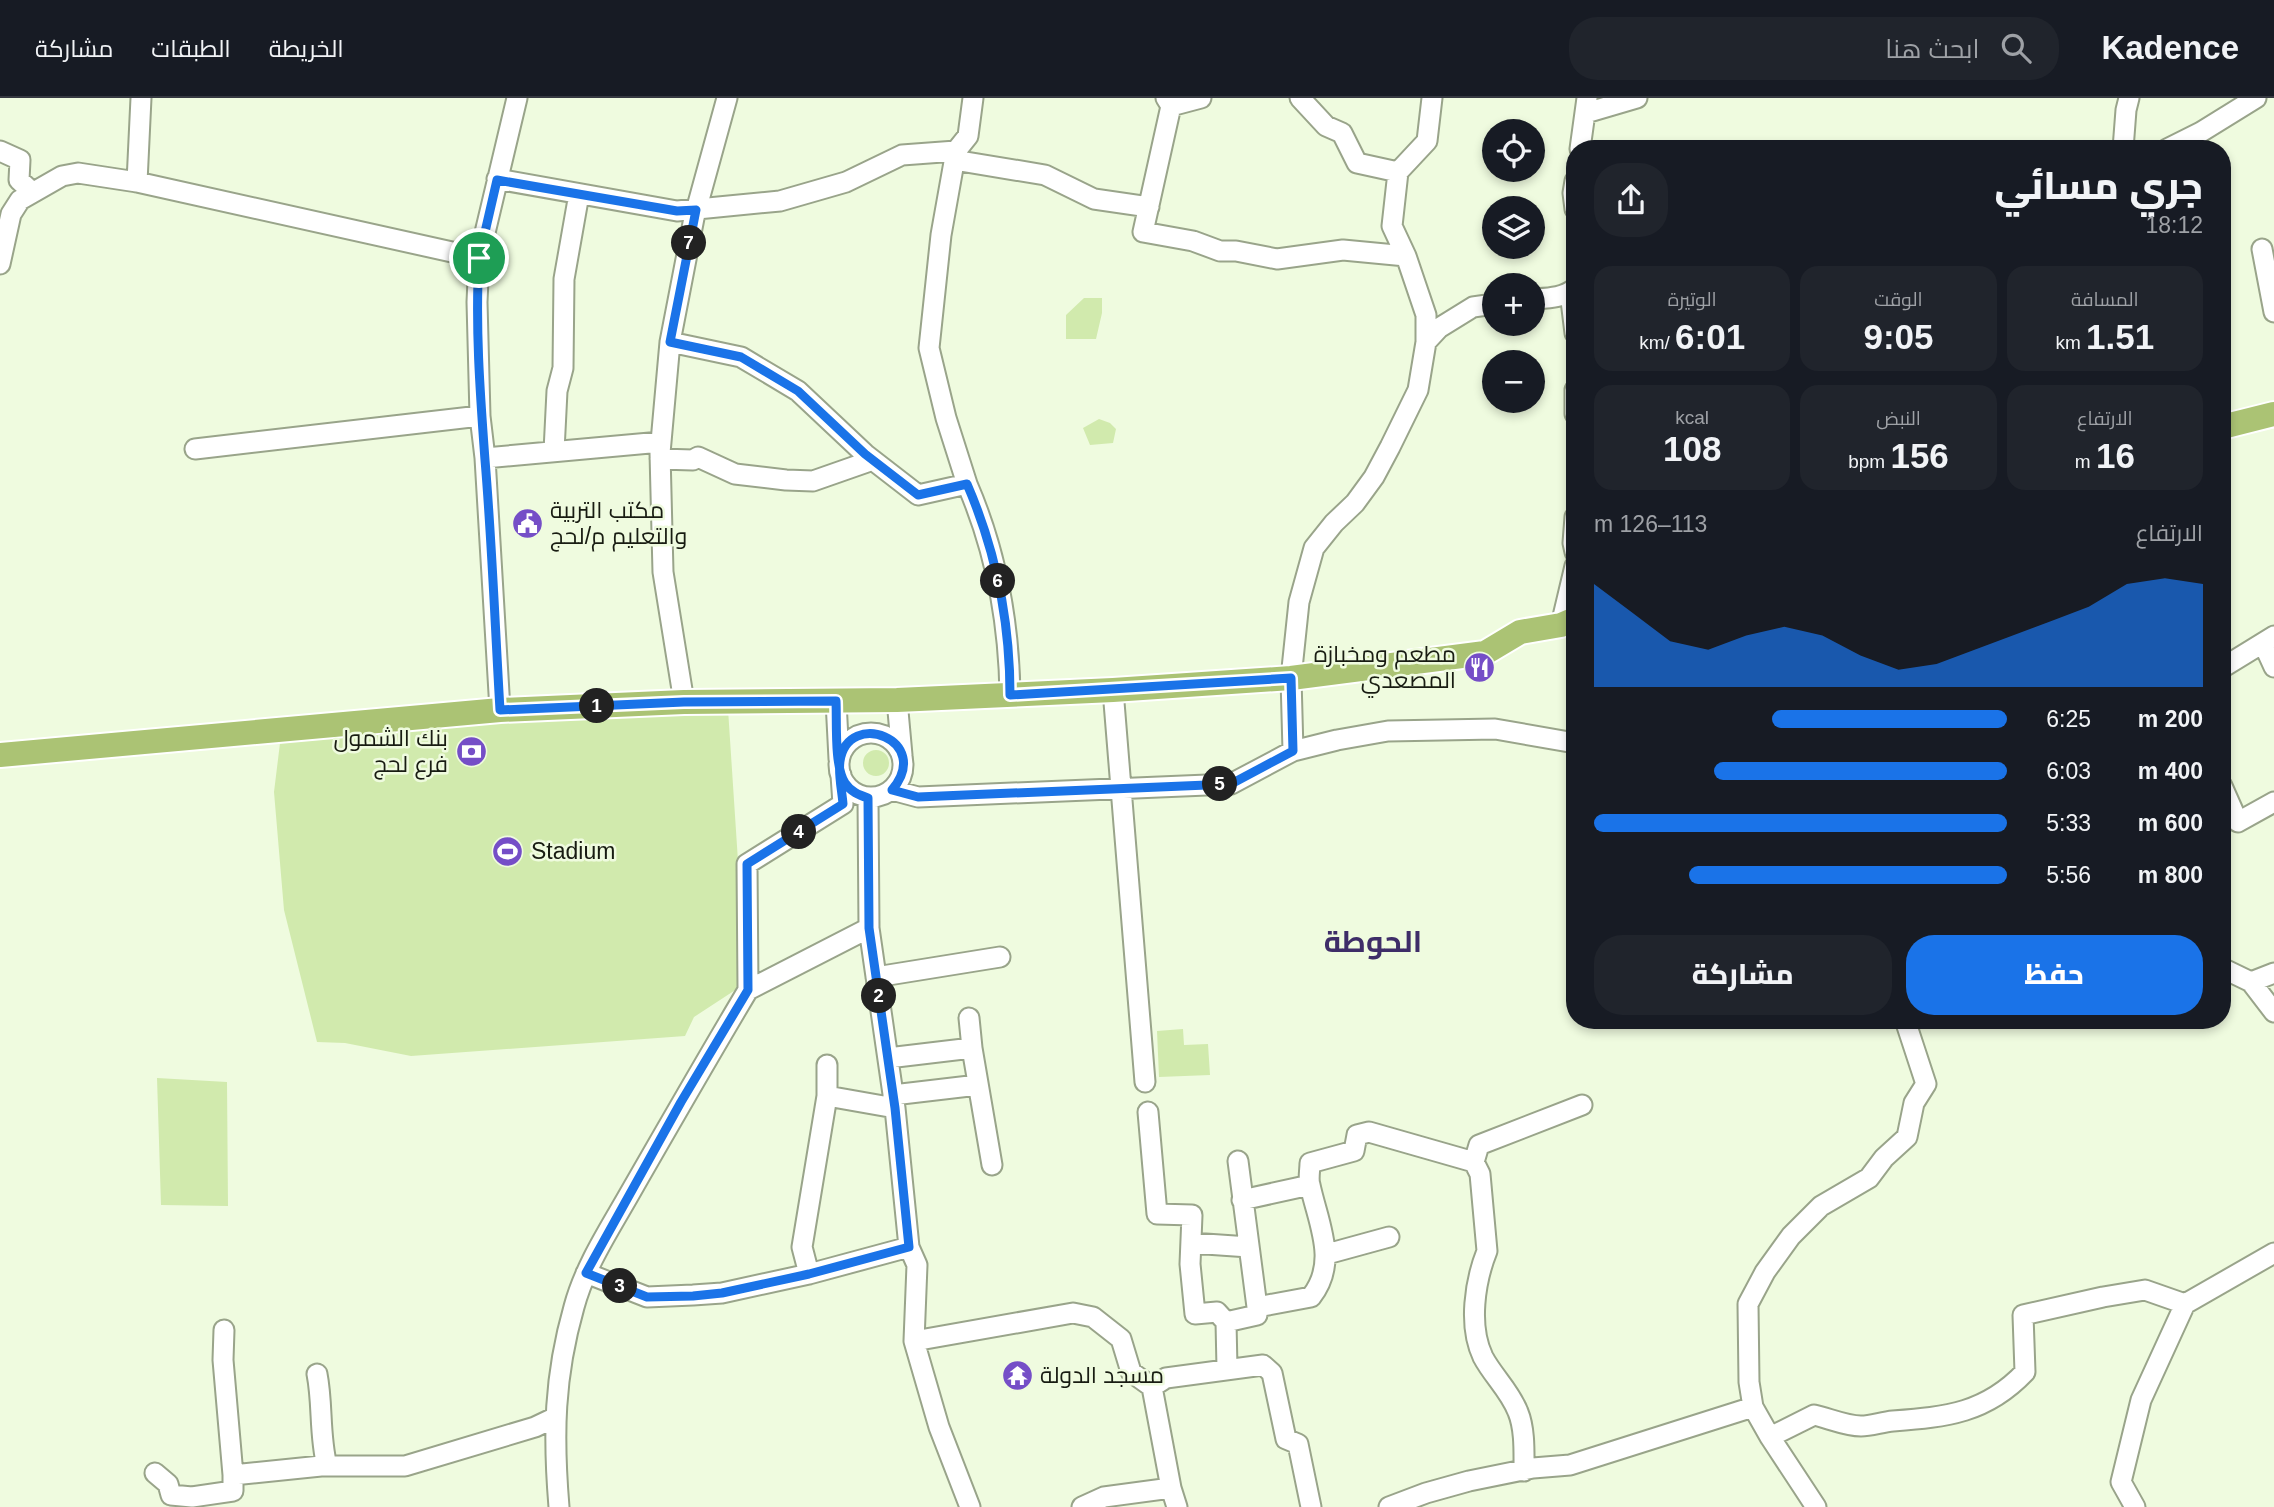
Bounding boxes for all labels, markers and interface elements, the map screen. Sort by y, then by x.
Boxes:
search box [1569,17,2059,80]
icon: search [1997,29,2035,67]
text: Kadence [2101,29,2239,66]
text: ابحث هنا [1885,34,1979,64]
text: مشاركة [35,35,113,62]
text: الطبقات [151,35,231,62]
text: الخريطة [269,35,344,62]
map controls [1482,119,1545,413]
button: locate [1482,119,1545,182]
button: share [1594,163,1668,237]
text: جري مسائي [1995,165,2203,207]
button: layers [1482,196,1545,259]
text: 18:12 [2145,212,2203,238]
pin: 7 [672,226,706,260]
pin [449,228,509,288]
text: 7 [683,232,694,253]
icon: arrive [460,239,498,277]
button: + [1482,273,1545,336]
text: الوتيرة [1668,289,1717,310]
text: الوقت [1874,289,1923,310]
text: المسافة [2071,289,2139,310]
text: 6:01 [1675,317,1745,356]
text: 9:05 [1863,317,1934,356]
text: 1.51 [2086,317,2154,356]
text: /km [1639,332,1675,353]
text: km [2055,332,2086,353]
button: − [1482,350,1545,413]
text: kcal [1675,407,1709,428]
text: النبض [1876,408,1921,429]
text: الارتفاع [2077,408,2133,429]
text: 108 [1663,429,1721,468]
text: 156 [1890,436,1949,475]
text: 16 [2096,436,2135,475]
text: bpm [1848,451,1890,472]
text: m [2075,451,2096,472]
place label: مكتب التربية والتعليم م/لحج [550,497,687,552]
public building icon: مكتب التربية والتعليم م/لحج [510,506,544,540]
text: 113–126 m [1594,511,1707,537]
text: الارتفاع [2136,520,2203,546]
pin: 6 [981,564,1016,598]
text: 6 [992,570,1003,591]
place label: مطعم ومخبازة المصعدي [1314,641,1456,698]
restaurant icon: مطعم ومخبازة المصعدي [1462,650,1496,684]
pin: 1 [580,688,614,724]
text: 1 [591,695,602,716]
text: 6:25 [2046,706,2091,732]
text: 200 m [2138,706,2203,732]
place label: بنك الشمول فرع لحج [333,725,448,780]
bank icon: بنك الشمول فرع لحج [454,734,488,768]
text: 6:03 [2046,758,2091,784]
text: 400 m [2138,758,2203,784]
pin: 5 [1202,766,1238,802]
text: 5 [1214,773,1225,794]
text: 5:33 [2046,810,2091,836]
text: 600 m [2138,810,2203,836]
pin: 4 [782,814,816,850]
text: 4 [793,821,804,842]
sports icon: Stadium [491,834,525,868]
place label: Stadium [531,838,615,864]
text: 5:56 [2046,862,2091,888]
text: 800 m [2138,862,2203,888]
district label: الحوطة [1324,925,1422,960]
button: مشاركة [1594,935,1892,1015]
button: حفظ [1906,935,2203,1015]
pin: 2 [862,978,896,1014]
text: 2 [873,985,884,1006]
pin: 3 [602,1268,638,1304]
text: 3 [614,1275,625,1296]
temple icon: مسجد الدولة [1000,1358,1034,1392]
place label: مسجد الدولة [1040,1362,1164,1388]

